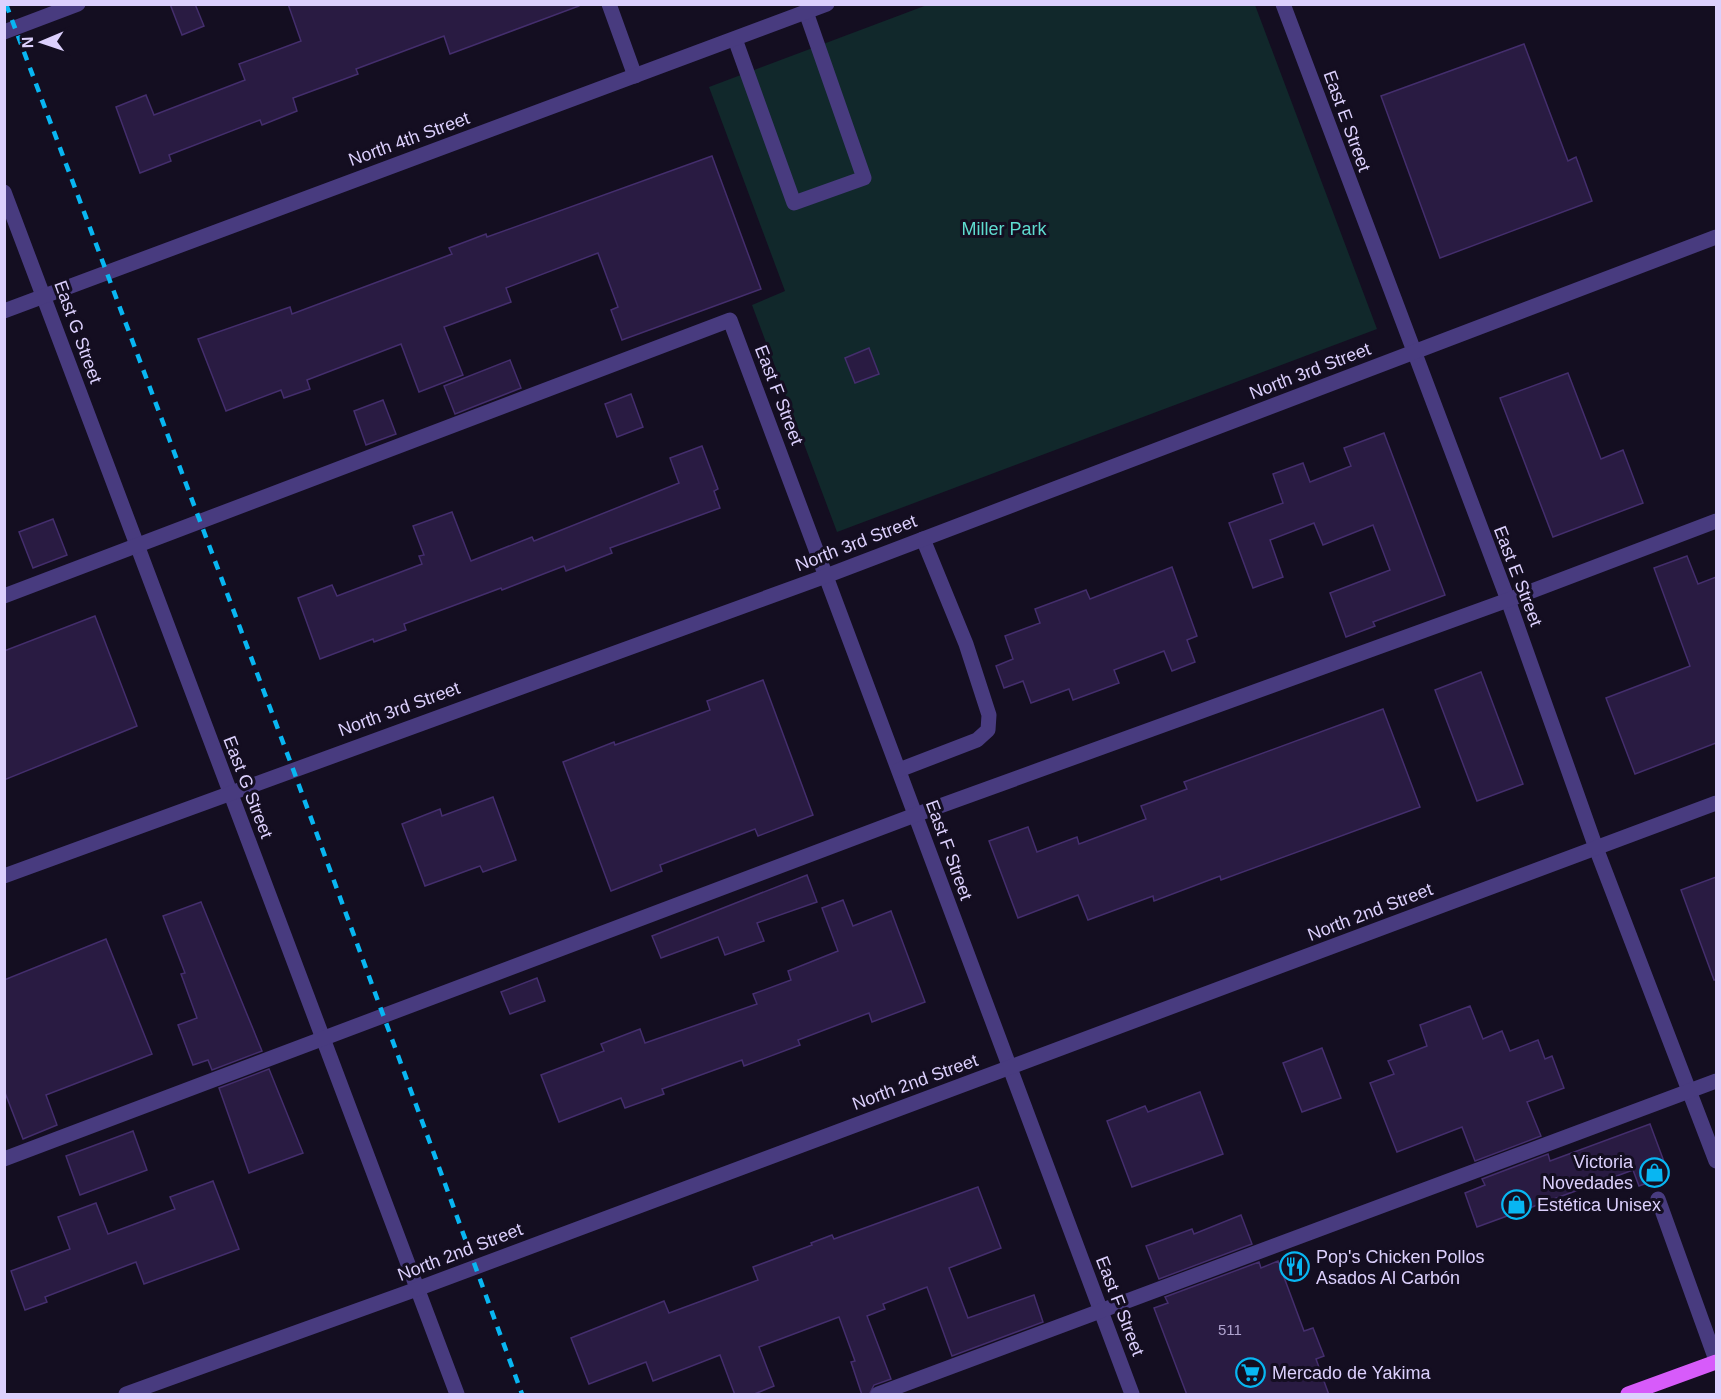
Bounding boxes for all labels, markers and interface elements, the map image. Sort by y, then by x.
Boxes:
north arrow [12,12,72,72]
text: N [19,36,36,49]
street label: East E Street [1319,68,1375,174]
street label: North 4th Street [346,108,472,170]
park label: Miller Park [961,219,1048,239]
street label: East G Street [50,278,106,386]
street label: North 3rd Street [1247,339,1373,403]
street label: East F Street [751,342,807,448]
street label: North 3rd Street [793,511,919,575]
street label: East E Street [1490,523,1546,629]
street label: North 3rd Street [335,678,463,740]
street label: East G Street [219,733,277,841]
street label: East F Street [922,797,976,903]
street label: North 2nd Street [1305,879,1435,945]
street label: North 2nd Street [850,1050,980,1114]
place label: Victoria Novedades [1542,1152,1634,1193]
shop icon: Victoria Novedades [1638,1156,1670,1188]
shop icon: Estética Unisex [1500,1189,1532,1221]
place label: Estética Unisex [1537,1195,1661,1215]
street label: North 2nd Street [395,1219,525,1285]
place label: Pop's Chicken Pollos Asados Al Carbón [1316,1247,1485,1288]
restaurant icon: Pop's Chicken Pollos Asados Al Carbón [1279,1251,1311,1283]
street label: East F Street [1092,1253,1148,1359]
house number: 511 [1218,1321,1242,1338]
supermarket icon: Mercado de Yakima [1235,1357,1267,1389]
place label: Mercado de Yakima [1272,1363,1431,1383]

